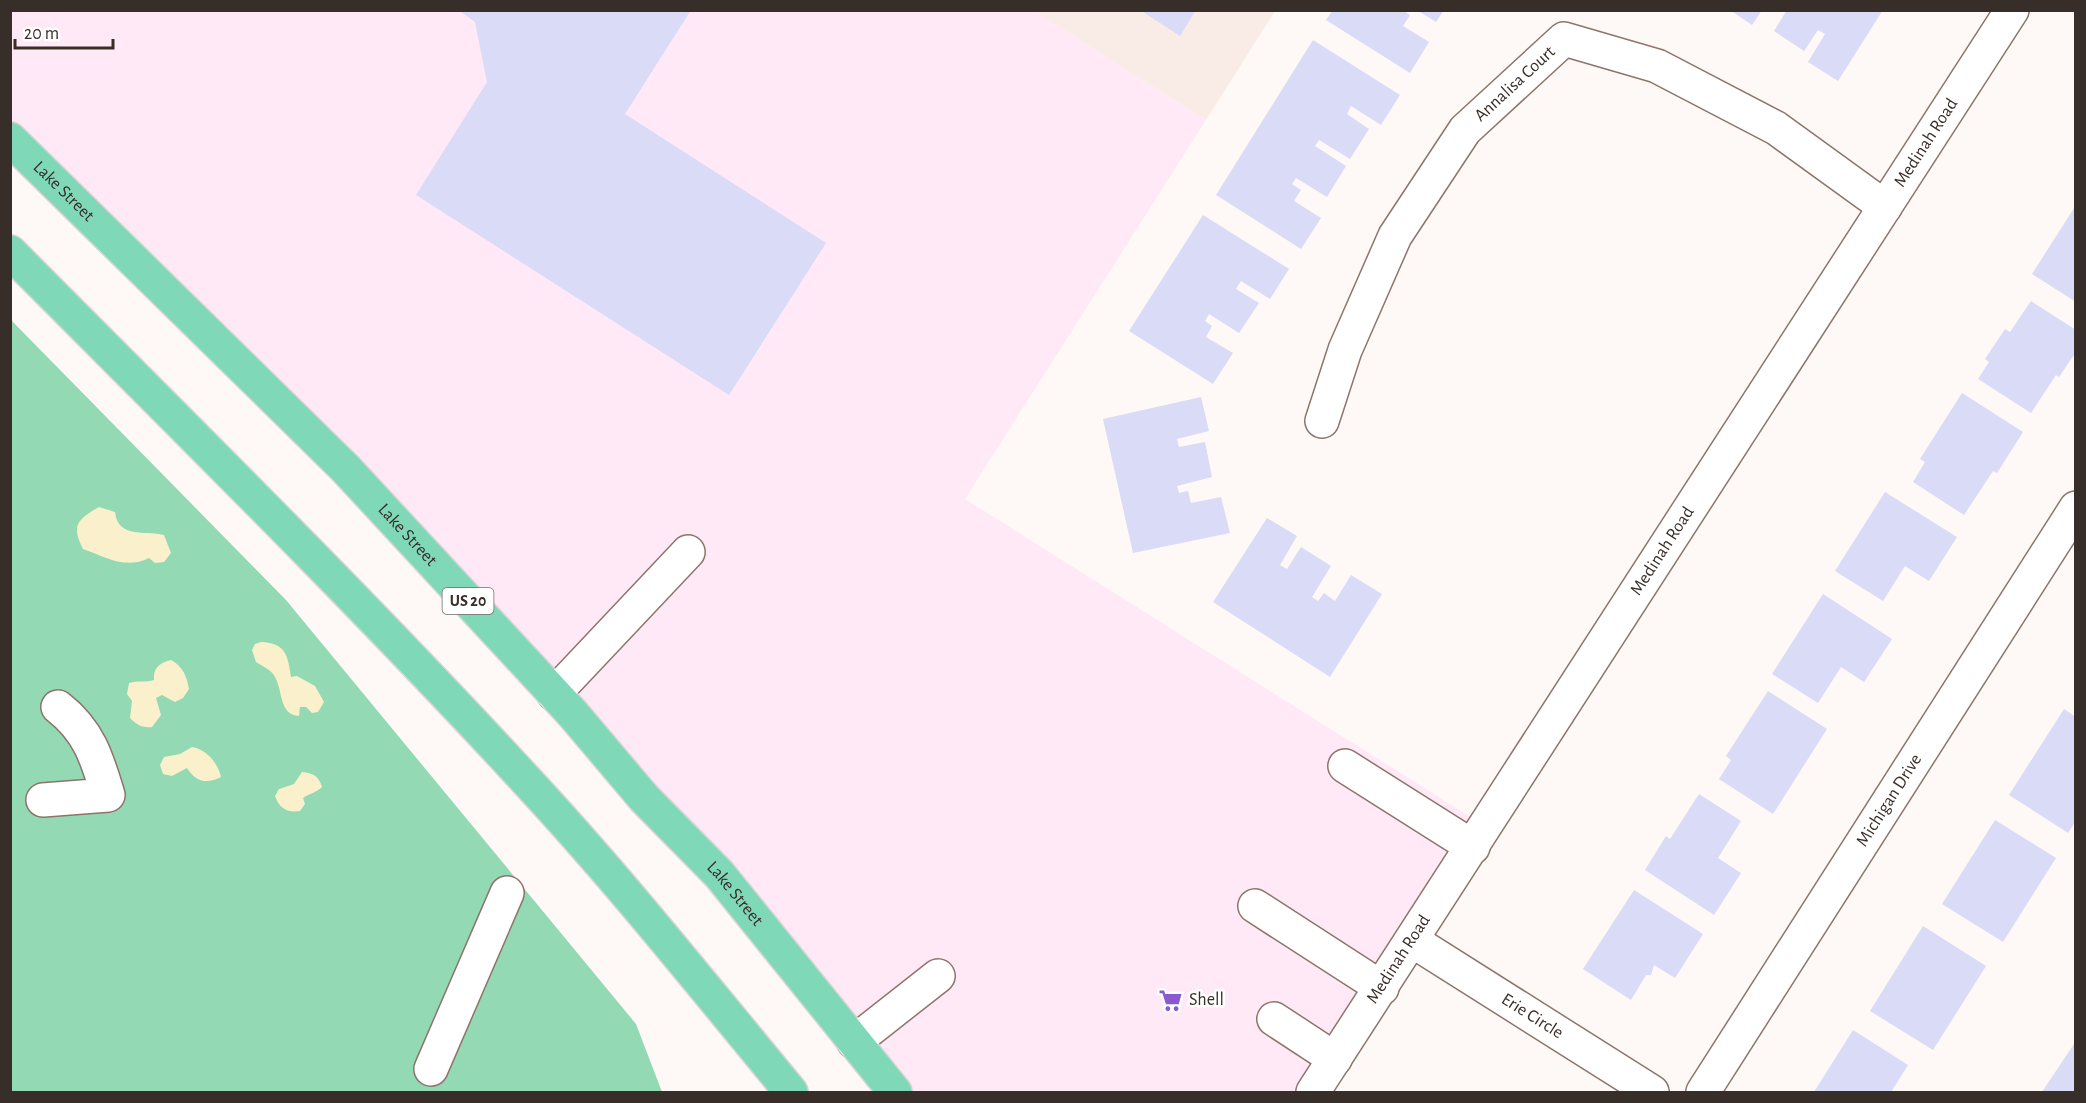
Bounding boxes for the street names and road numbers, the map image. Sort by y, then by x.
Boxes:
street label: Annalisa Court [1471,43,1559,125]
street label: Medinah Road [1891,95,1961,190]
street label: Lake Street [30,158,98,225]
street label: Lake Street [374,501,440,570]
street label: Medinah Road [1627,503,1698,599]
road number: US 20 [442,588,494,614]
street label: Michigan Drive [1853,751,1925,850]
street label: Lake Street [703,858,766,930]
street label: Medinah Road [1364,912,1434,1007]
street label: Erie Circle [1498,990,1566,1042]

